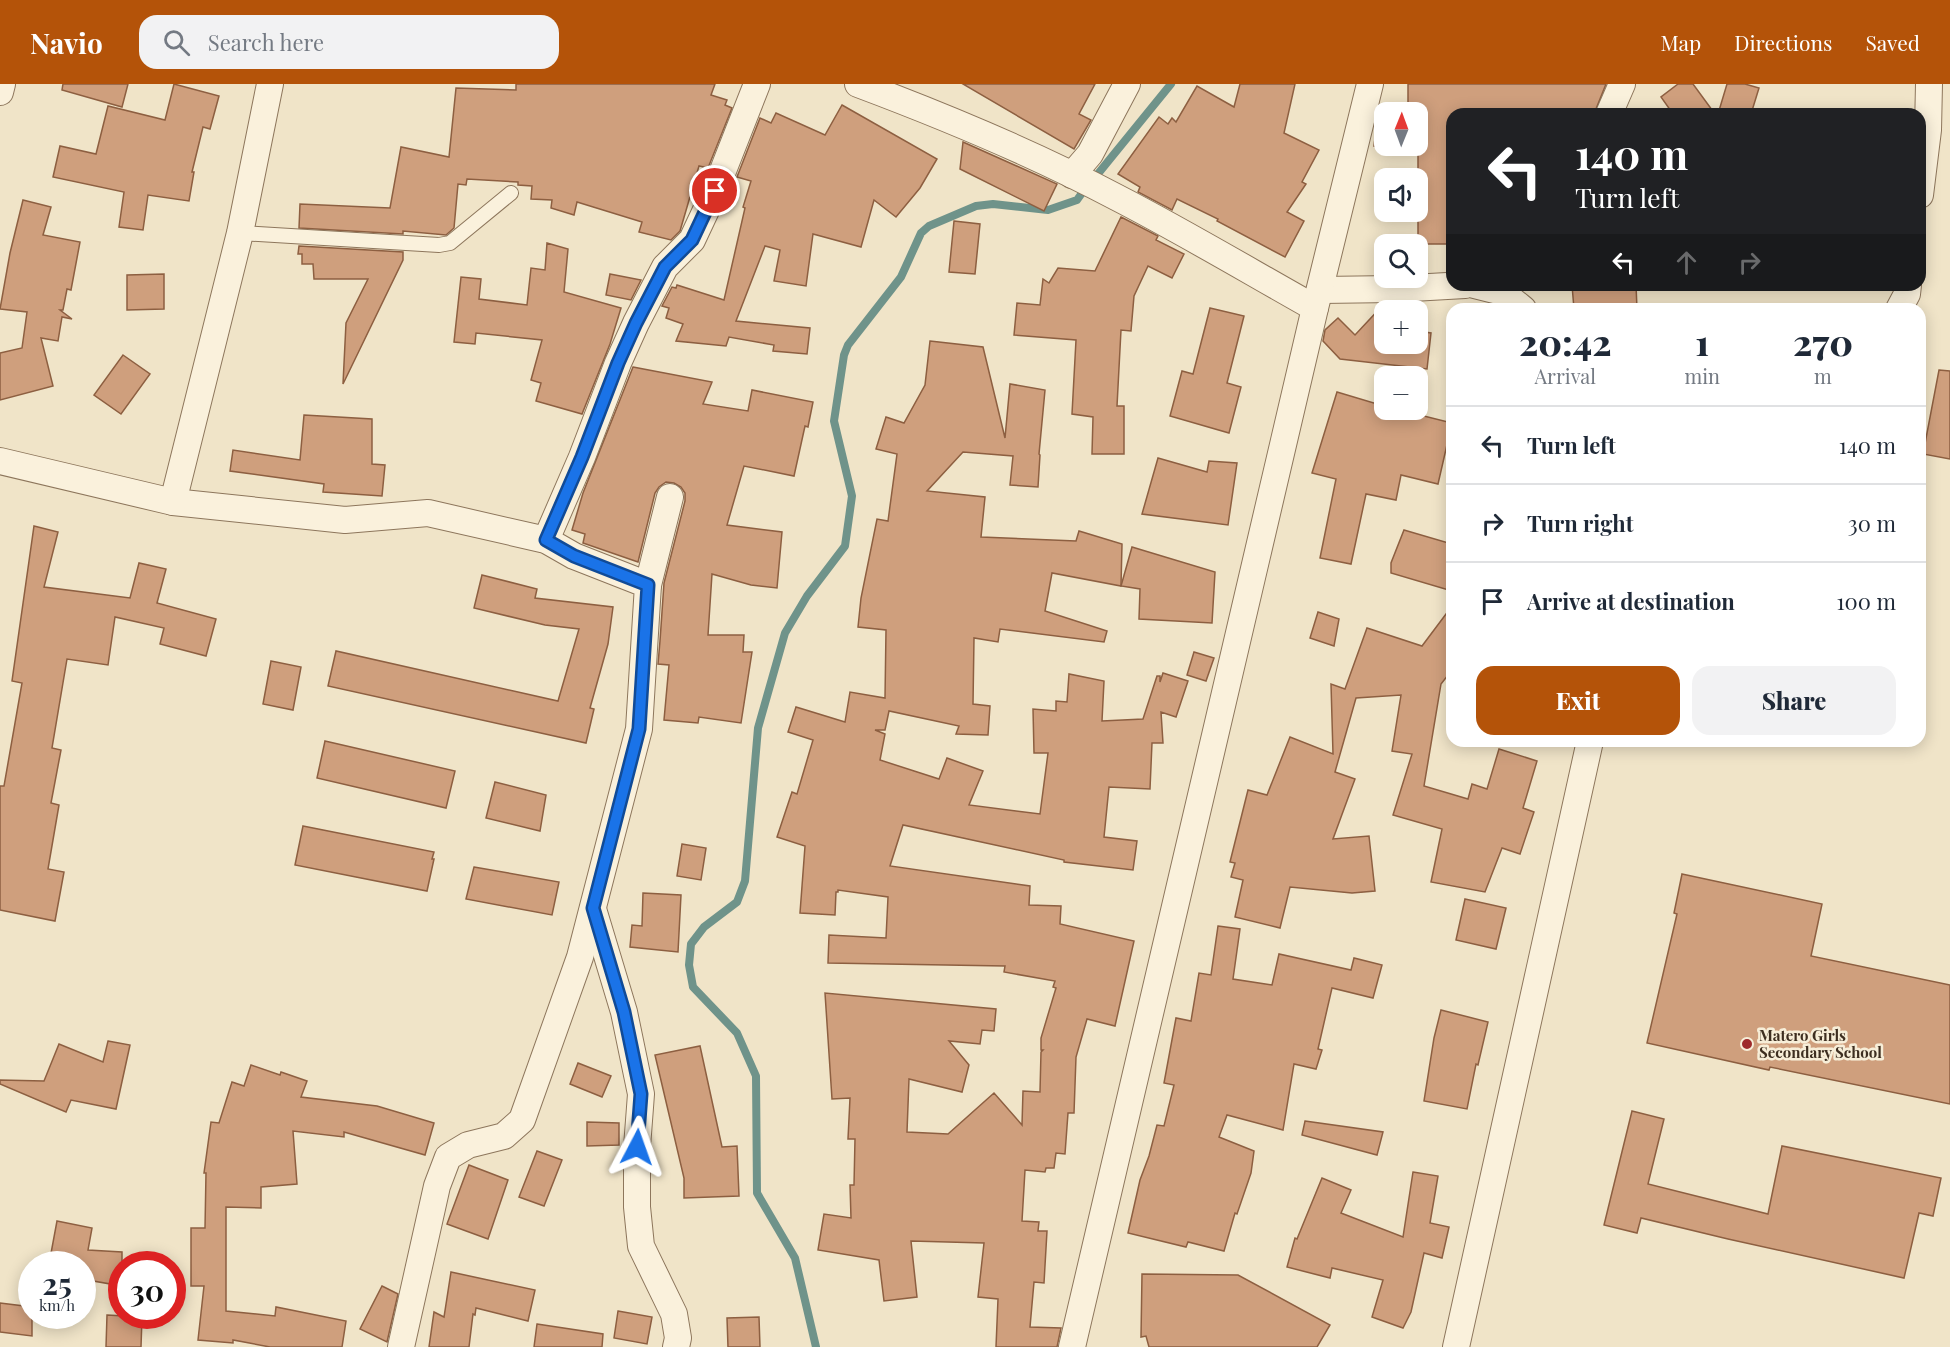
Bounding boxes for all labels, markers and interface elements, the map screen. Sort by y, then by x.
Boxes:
search box [139,15,559,69]
text: Navio [30,24,103,61]
icon: search [160,26,193,59]
text: Search here [208,27,324,57]
text: Map [1660,28,1701,56]
text: Directions [1734,28,1832,56]
text: Saved [1865,28,1920,56]
north arrow [1374,102,1428,156]
map controls [1374,102,1428,420]
text: 140 m [1575,125,1688,181]
icon: left [1476,132,1554,210]
pin [689,165,740,216]
button: sound [1374,168,1428,222]
icon: arrive [698,174,731,207]
text: Turn left [1575,179,1679,215]
button: search [1374,234,1428,288]
icon: left [1607,246,1640,279]
icon: ahead [1670,246,1703,279]
icon: right [1733,246,1766,279]
button: + [1374,300,1428,354]
text: 20:42 [1519,317,1612,365]
text: 1 [1695,317,1709,365]
text: 270 [1793,317,1853,365]
text: Arrival [1534,362,1596,389]
text: min [1684,362,1720,389]
text: m [1814,362,1832,389]
button: − [1374,366,1428,420]
icon: left [1476,429,1509,462]
text: Turn left [1527,430,1616,460]
text: 140 m [1839,430,1896,460]
icon: right [1476,507,1509,540]
text: Turn right [1527,508,1633,538]
text: 30 m [1848,508,1896,538]
icon: arrive [1476,585,1509,618]
text: Arrive at destination [1527,586,1735,616]
text: 100 m [1836,586,1896,616]
button: Exit [1476,666,1680,735]
button: Share [1692,666,1896,735]
place label: Matero Girls Secondary School [1759,1025,1882,1062]
marker: Matero Girls Secondary School [1740,1037,1754,1051]
position arrow [605,1115,669,1179]
speed limit sign: 30 [108,1251,186,1329]
text: 25 [42,1263,72,1303]
text: km/h [39,1295,75,1315]

